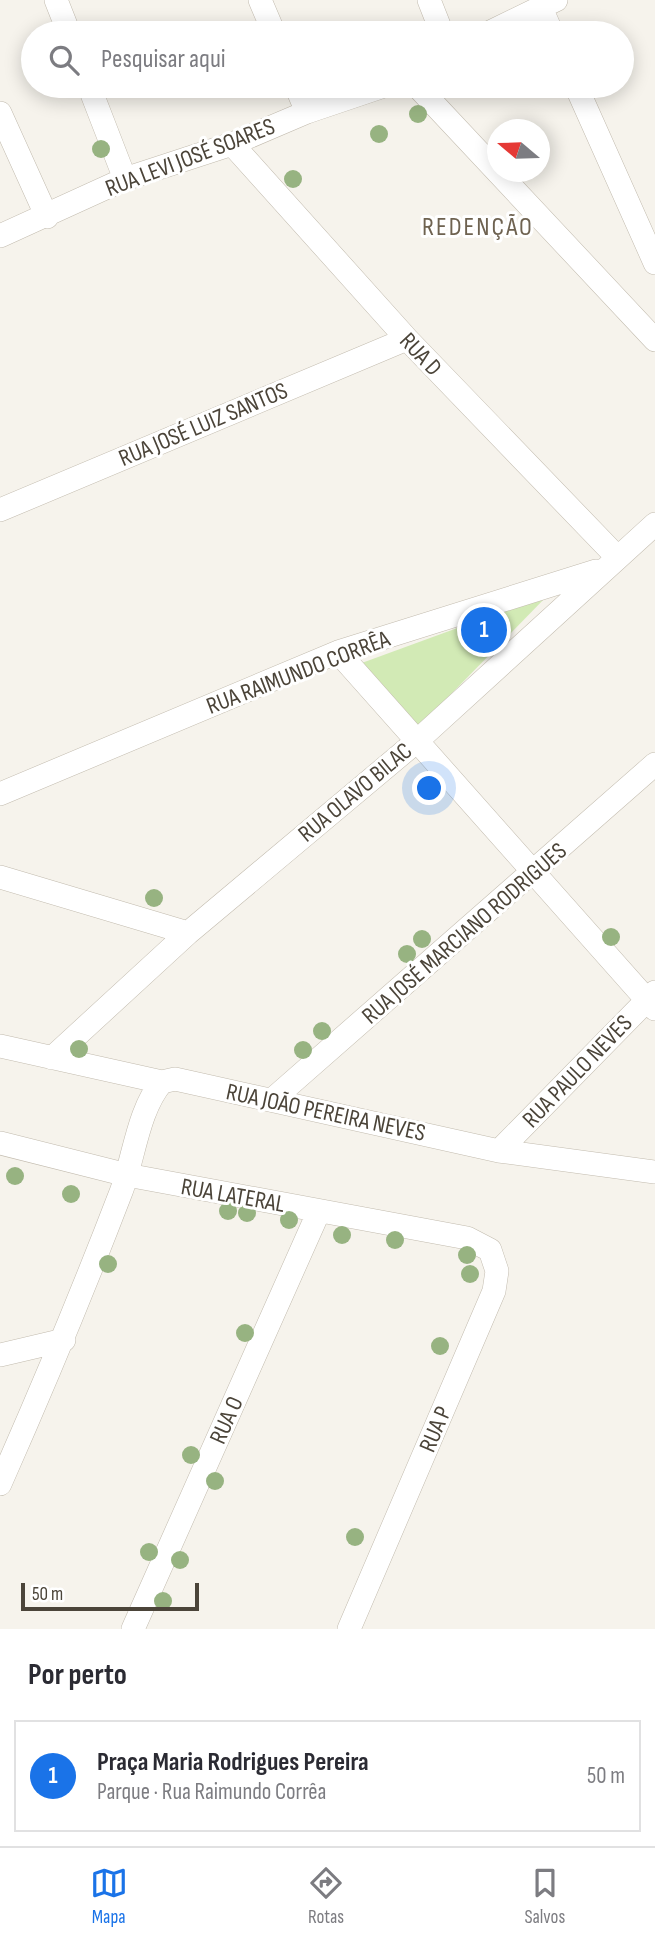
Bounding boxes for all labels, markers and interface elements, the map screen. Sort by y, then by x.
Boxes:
search box [21,21,634,98]
icon: search [45,41,83,79]
text: Pesquisar aqui [101,44,226,75]
street label: RUA LEVI JOSÉ SOARES [101,112,279,203]
north arrow [487,119,550,182]
district label: REDENÇÃO [422,212,534,243]
street label: RUA D [393,327,448,382]
street label: RUA JOSÉ LUIZ SANTOS [114,376,292,473]
pin: 1 [461,604,507,656]
street label: RUA RAIMUNDO CORRÊA [202,624,395,721]
street label: RUA OLAVO BILAC [292,736,418,848]
your location [412,771,446,805]
street label: RUA JOSÉ MARCIANO RODRIGUES [356,836,573,1030]
street label: RUA PAULO NEVES [516,1009,638,1134]
street label: RUA JOÃO PEREIRA NEVES [224,1077,428,1148]
street label: RUA LATERAL [179,1172,287,1219]
street label: RUA O [203,1392,250,1448]
street label: RUA P [413,1402,458,1456]
scale bar [21,1580,200,1612]
text: 50 m [32,1583,63,1606]
text: Por perto [28,1657,127,1693]
text: Praça Maria Rodrigues Pereira [97,1747,369,1778]
text: 1 [48,1762,58,1790]
text: 50 m [587,1762,625,1790]
text: Parque · Rua Raimundo Corrêa [97,1778,326,1806]
tab: Mapa [90,1864,128,1929]
tab: Rotas [307,1864,345,1929]
tab: Salvos [524,1864,565,1929]

